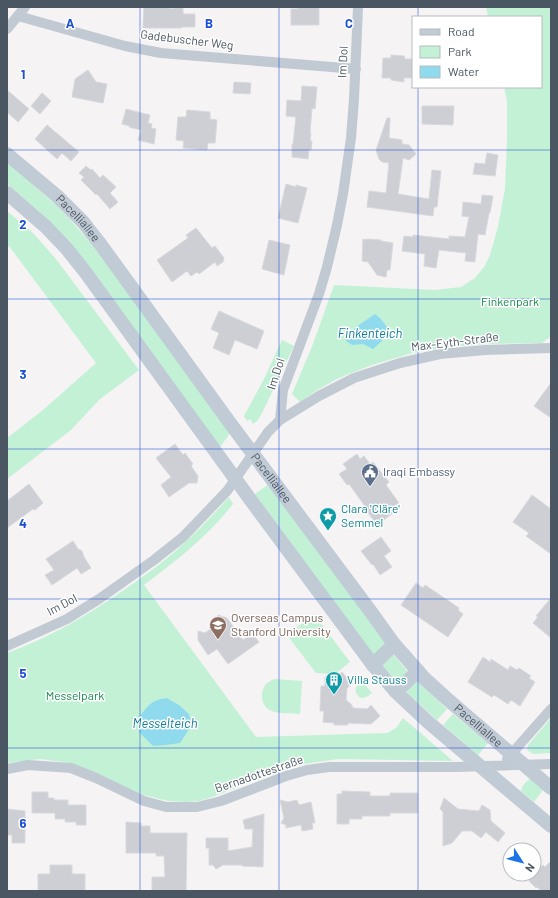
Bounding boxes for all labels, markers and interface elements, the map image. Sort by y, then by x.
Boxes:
text: A [66,15,75,31]
text: B [205,15,213,31]
text: C [345,15,353,31]
legend [412,16,542,88]
text: Road [448,24,475,38]
street label: Gadebuscher Weg [140,26,234,52]
text: Park [448,44,472,58]
street label: Im Dol [334,46,350,78]
text: Water [448,64,480,78]
text: 1 [21,66,25,82]
street label: Pacelliallee [54,191,104,244]
text: 2 [19,216,27,232]
park label: Finkenpark [481,294,539,308]
water label: Finkenteich [338,325,402,341]
street label: Max-Eyth-Straße [410,329,499,353]
street label: Im Dol [263,356,287,391]
text: 3 [19,366,27,382]
street label: Pacelliallee [249,450,295,505]
public building icon: Iraqi Embassy [360,462,380,487]
place label: Iraqi Embassy [383,464,456,478]
place label: Clara 'Cläre' Semmel [341,501,400,529]
place icon: Clara 'Cläre' Semmel [318,506,338,531]
text: 4 [19,515,27,531]
street label: Im Dol [44,590,79,618]
place label: Overseas Campus Stanford University [231,610,331,638]
school or university icon: Overseas Campus Stanford University [208,615,228,640]
text: 5 [19,665,27,681]
building icon: Villa Stauss [324,670,344,695]
place label: Villa Stauss [347,672,407,686]
park label: Messelpark [46,688,104,702]
street label: Pacelliallee [452,700,506,749]
water label: Messelteich [133,715,198,731]
street label: Bernadottestraße [213,751,305,795]
text: 6 [20,815,27,831]
north arrow [502,842,542,882]
text: N [523,861,538,875]

